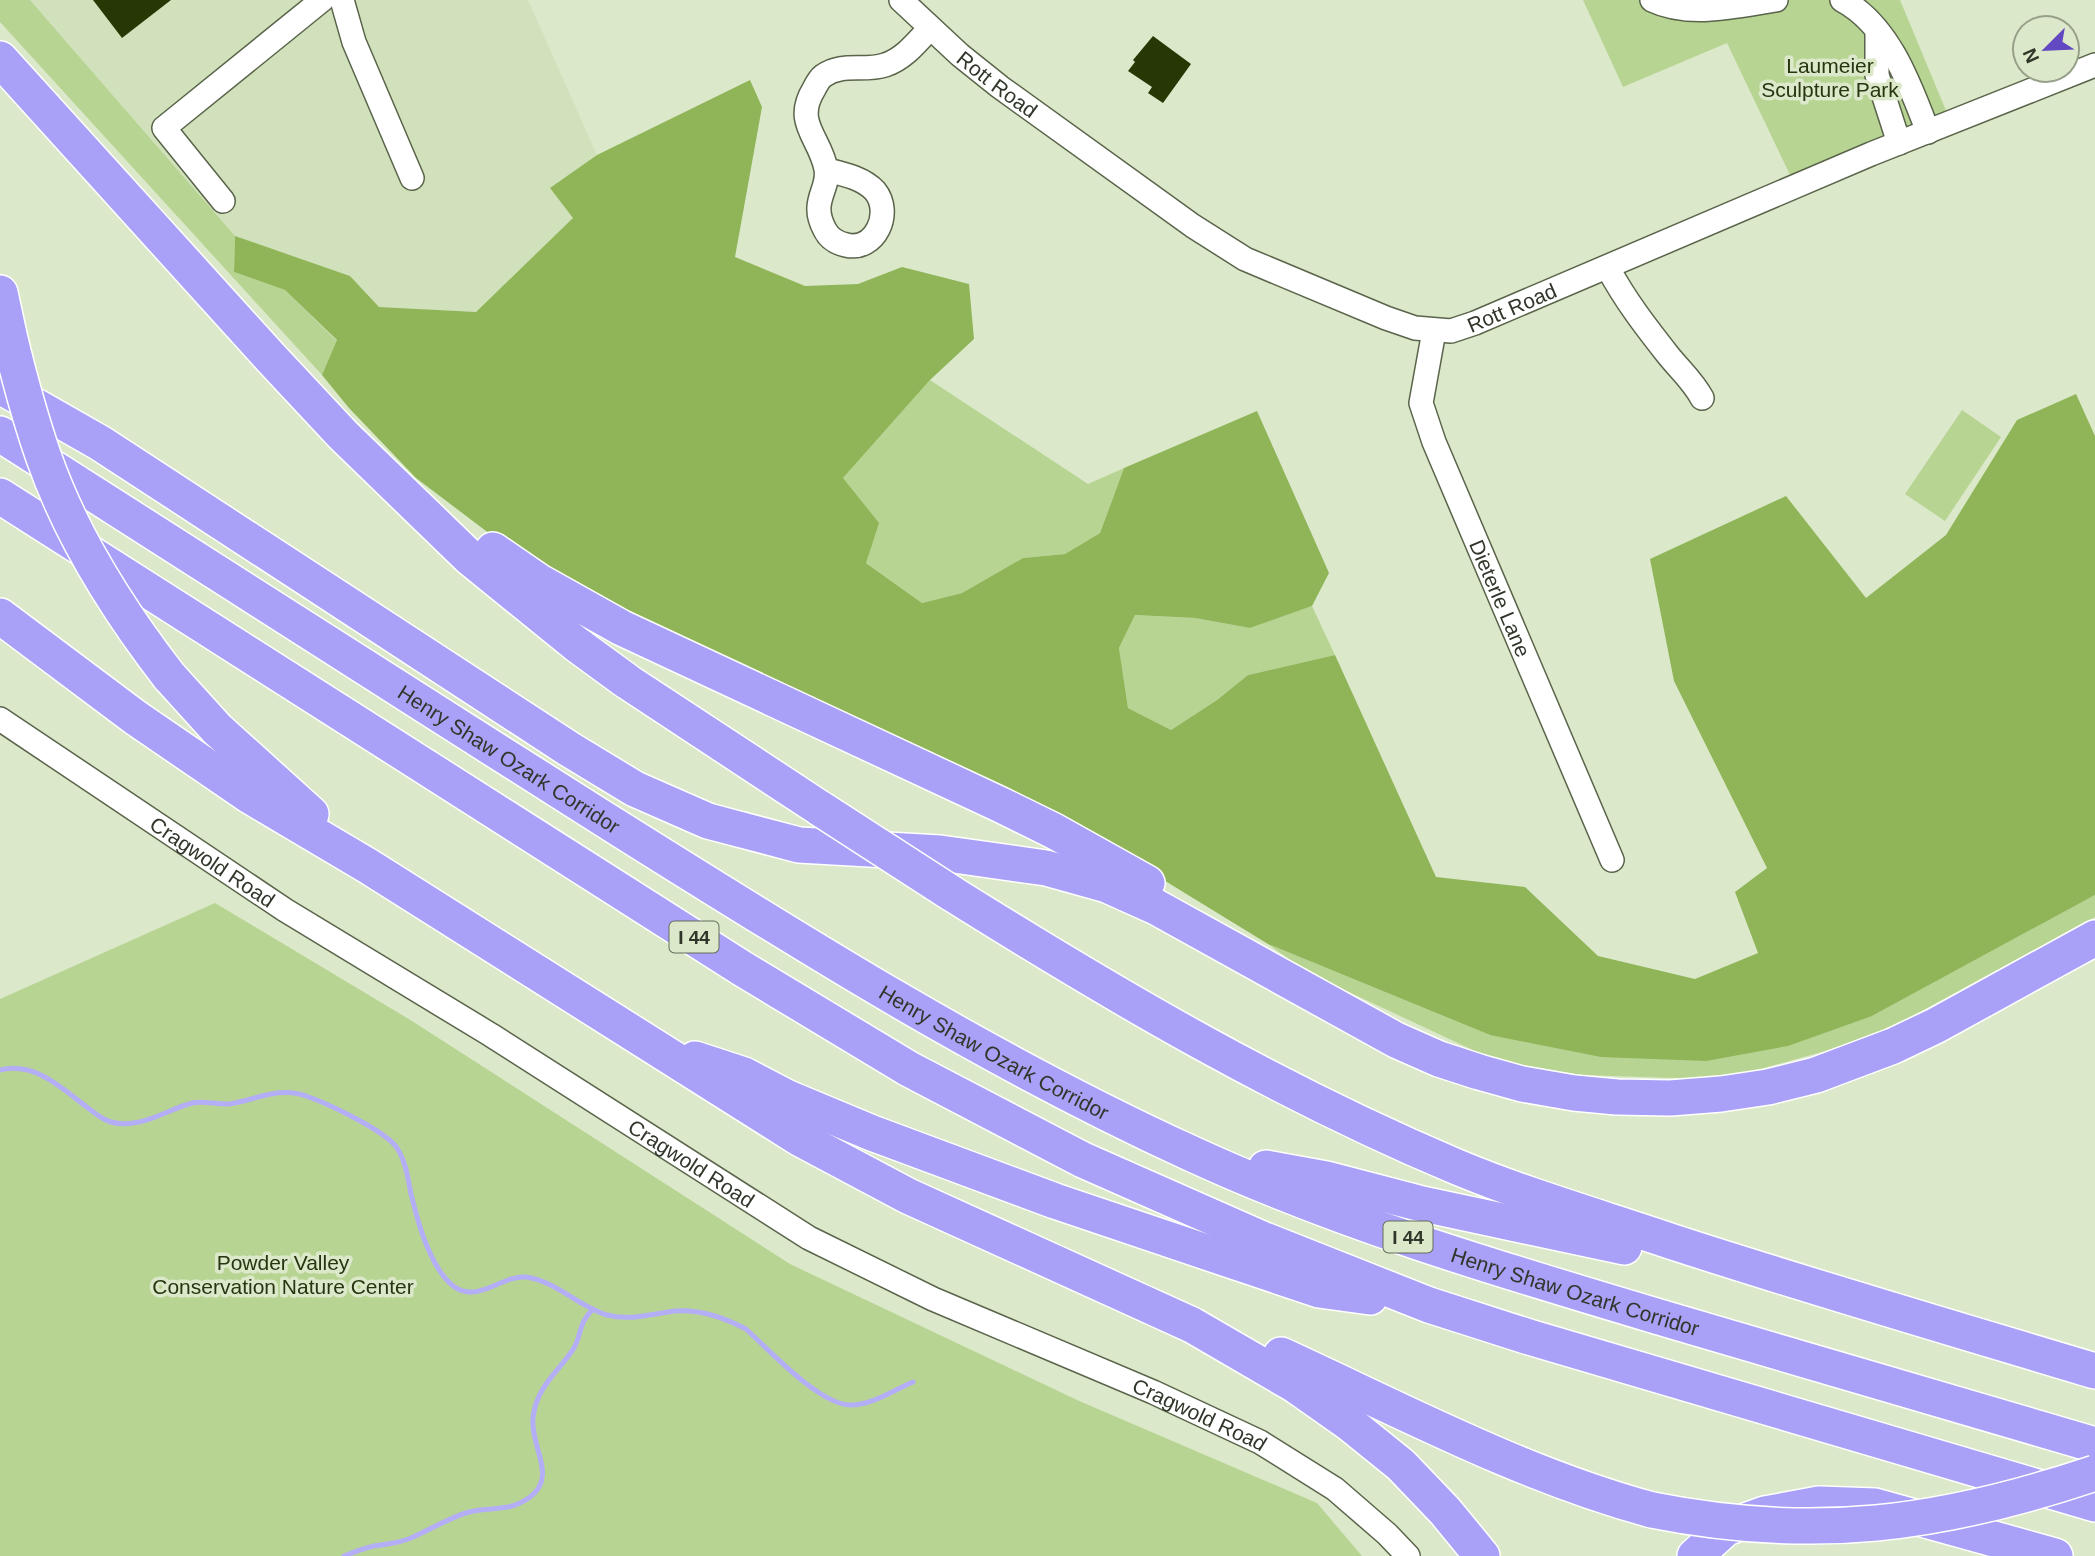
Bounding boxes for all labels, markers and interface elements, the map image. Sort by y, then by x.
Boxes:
north arrow [2011,14,2081,84]
text: N [2019,45,2043,66]
street label: Rott Road [953,46,1042,122]
park label: Laumeier Sculpture Park [1761,54,1899,101]
street label: Rott Road [1464,278,1560,337]
street label: Dieterle Lane [1465,536,1536,660]
street label: Henry Shaw Ozark Corridor [394,680,624,838]
street label: Cragwold Road [146,812,279,911]
road number: I 44 [670,922,718,953]
street label: Henry Shaw Ozark Corridor [875,980,1113,1124]
street label: Cragwold Road [624,1114,759,1212]
road number: I 44 [1384,1222,1432,1252]
street label: Henry Shaw Ozark Corridor [1448,1242,1702,1340]
park label: Powder Valley Conservation Nature Center [152,1251,414,1298]
street label: Cragwold Road [1129,1373,1271,1455]

